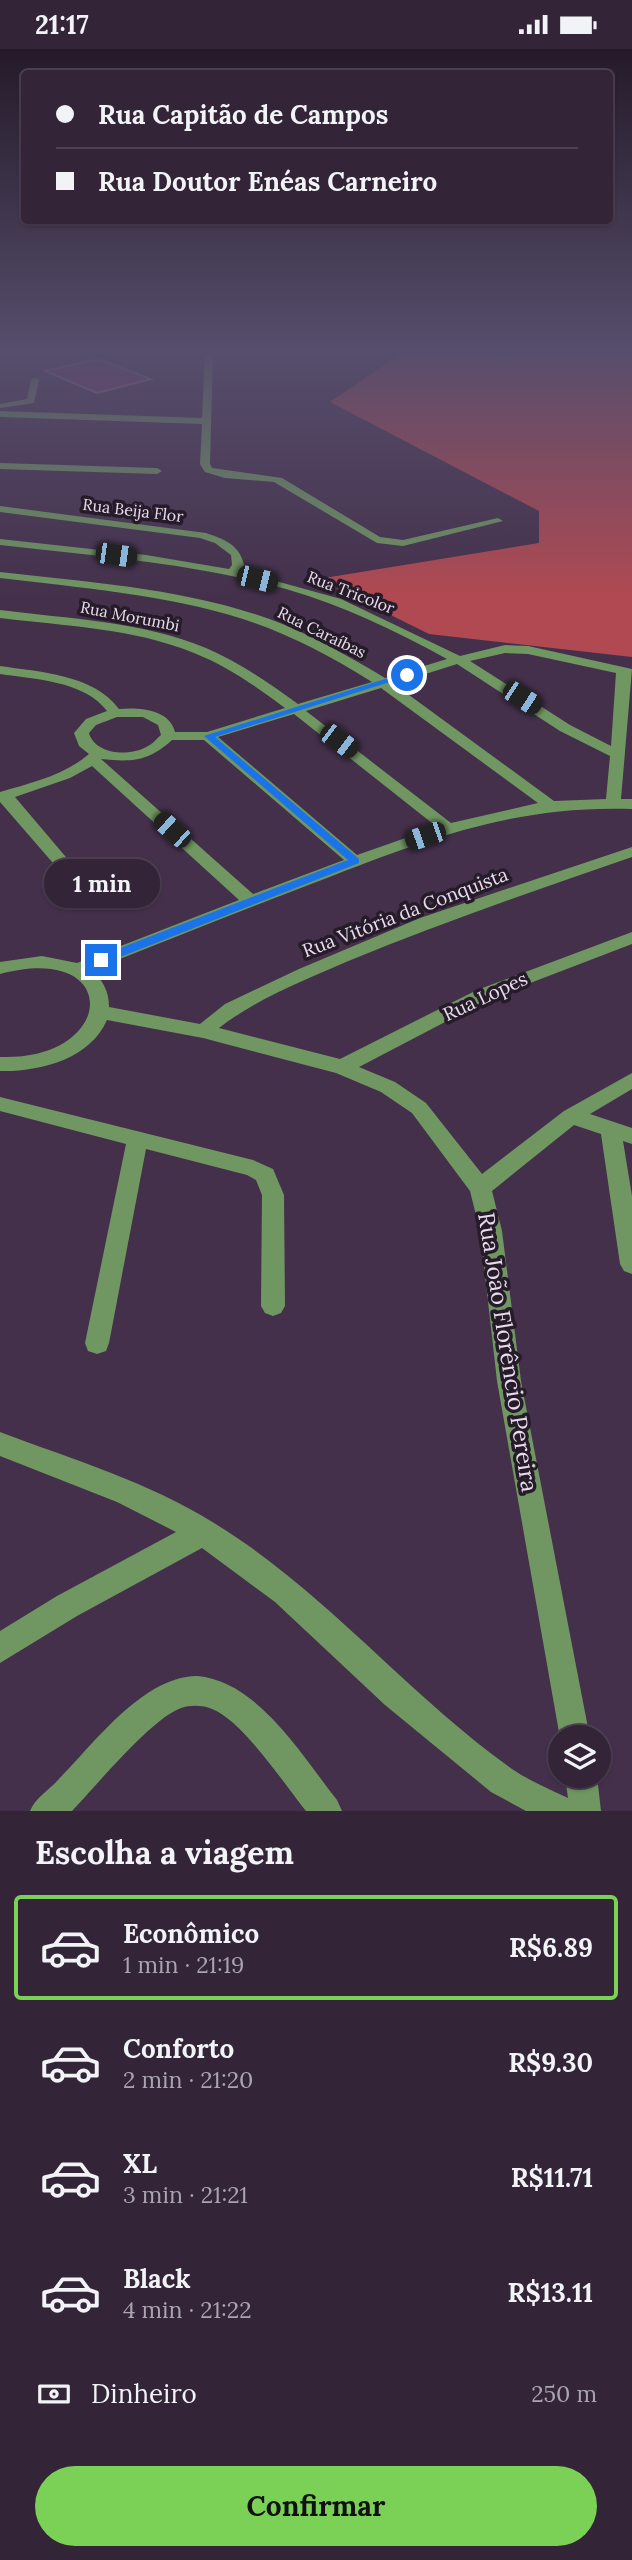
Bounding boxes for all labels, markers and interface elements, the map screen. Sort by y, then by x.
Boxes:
text: 21:17 [35,8,89,41]
text: Rua Capitão de Campos [98,98,388,131]
text: Rua Doutor Enéas Carneiro [98,165,437,198]
street label: Rua Beija Flor [82,494,185,526]
car [94,542,139,568]
car [235,564,280,594]
street label: Rua Tricolor [305,566,398,618]
street label: Rua Morumbi [79,597,181,635]
street label: Rua Caraíbas [274,602,370,662]
route start [391,659,423,691]
car [499,678,546,718]
car [316,720,363,762]
car [150,808,195,852]
car [402,819,449,853]
callout: 1 min [43,859,159,907]
street label: Rua Vitória da Conquista [299,862,511,962]
text: 1 min [73,869,131,898]
route end [85,944,117,976]
street label: Rua Lopes [439,966,531,1026]
street label: Rua João Florêncio Pereira [472,1210,545,1494]
map controls [548,1725,611,1788]
button: layers [548,1725,611,1788]
text: Escolha a viagem [35,1832,294,1873]
icon: car [39,1916,102,1979]
text: Econômico [123,1917,259,1950]
text: R$6.89 [509,1931,593,1964]
text: 1 min · 21:19 [123,1950,244,1979]
icon: car [39,2031,102,2094]
text: Conforto [123,2032,234,2065]
text: R$9.30 [508,2046,593,2079]
text: 2 min · 21:20 [123,2065,253,2094]
icon: car [39,2146,102,2209]
text: XL [123,2147,157,2180]
text: R$11.71 [511,2161,593,2194]
text: 3 min · 21:21 [123,2180,248,2209]
icon: car [39,2261,102,2324]
text: Black [123,2262,191,2295]
text: R$13.11 [508,2276,593,2309]
text: 4 min · 21:22 [123,2295,252,2324]
icon: cash [35,2375,73,2413]
text: Dinheiro [91,2377,197,2410]
text: 250 m [531,2379,597,2408]
button: Confirmar [35,2466,597,2546]

